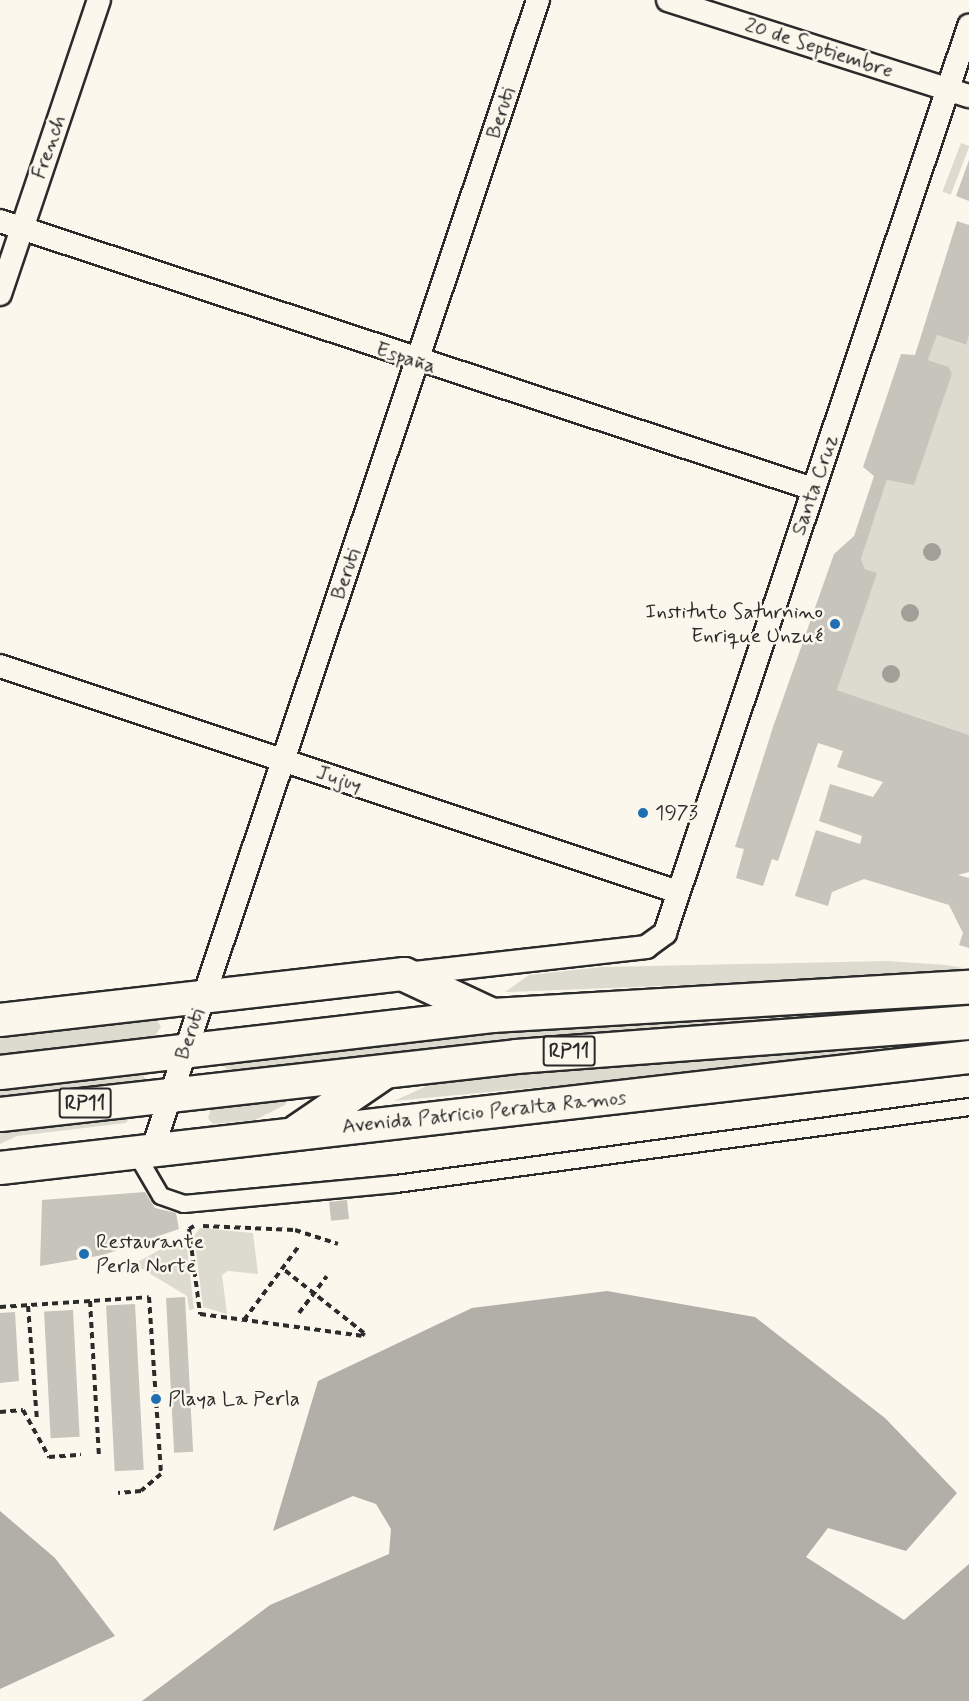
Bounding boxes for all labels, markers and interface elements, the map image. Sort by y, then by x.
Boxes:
street label: 20 de Septiembre [740,12,898,84]
street label: Beruti [481,84,521,142]
street label: French [26,112,72,182]
street label: España [373,336,439,380]
street label: Santa Cruz [786,432,844,538]
street label: Beruti [326,545,366,603]
place label: Instituto Saturnino Enrique Unzué [644,599,823,649]
marker: Instituto Saturnino Enrique Unzué [828,617,842,631]
street label: Jujuy [313,760,365,798]
place label: 1973 [655,800,698,826]
marker: 1973 [636,806,650,820]
street label: Beruti [170,1005,210,1063]
road number: RP11 [542,1034,596,1068]
street label: Avenida Patricio Peralta Ramos [342,1085,626,1139]
road number: RP11 [58,1086,112,1120]
place label: Restaurante Perla Norte [96,1229,204,1279]
marker: Restaurante Perla Norte [77,1247,91,1261]
place label: Playa La Perla [168,1386,296,1412]
marker: Playa La Perla [149,1392,163,1406]

